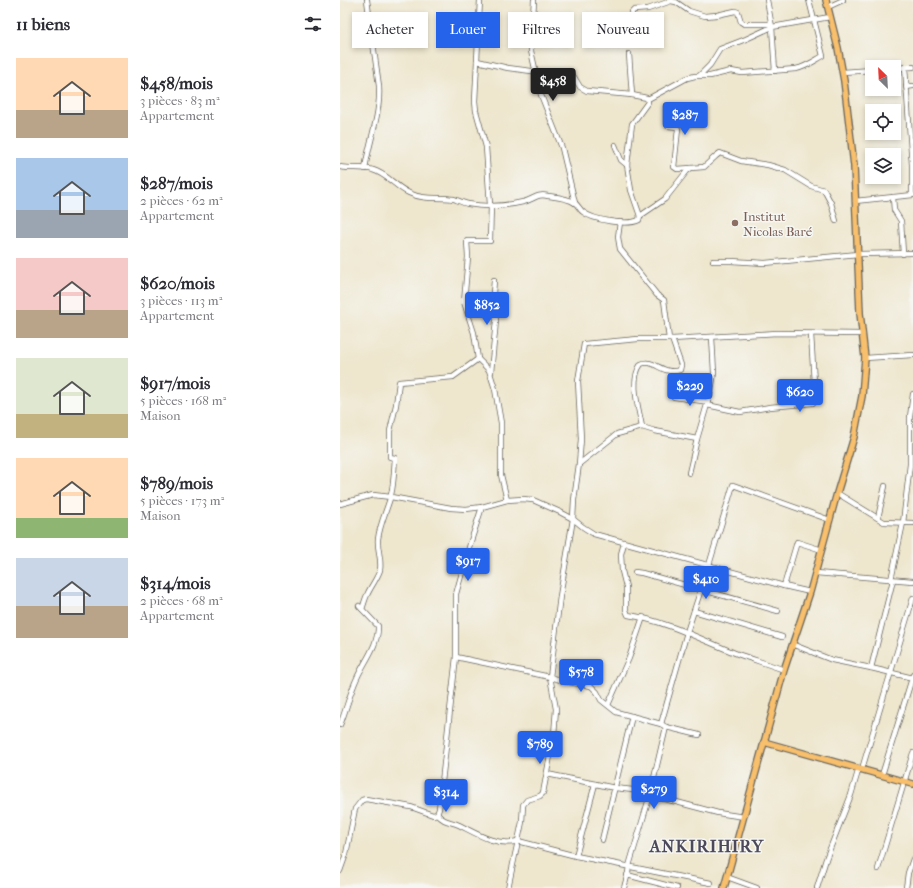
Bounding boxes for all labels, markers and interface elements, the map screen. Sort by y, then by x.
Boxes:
chip: Acheter [352,12,428,48]
chip: Louer [436,12,500,48]
chip: Filtres [508,12,574,48]
chip: Nouveau [582,12,664,48]
icon: filters [302,13,324,35]
text: 11 biens [16,14,70,34]
north arrow [865,60,901,96]
map controls [865,60,901,184]
pin: $458 [529,68,577,102]
text: $458/mois [140,73,213,93]
text: $458 [540,73,566,88]
icon: home [48,74,96,122]
text: 3 pièces · 83 m² [140,93,220,108]
pin: $287 [661,102,709,136]
button: locate [865,104,901,140]
text: $287 [672,107,698,122]
text: Appartement [140,108,215,123]
button: layers [865,148,901,184]
text: $287/mois [140,173,213,193]
icon: home [48,174,96,222]
text: 2 pièces · 62 m² [140,193,223,208]
text: Appartement [140,208,215,223]
place label: Institut Nicolas Baré [743,209,813,239]
marker: Institut Nicolas Baré [730,218,740,228]
text: $620/mois [140,273,215,293]
icon: home [48,274,96,322]
pin: $852 [463,292,511,326]
text: 3 pièces · 113 m² [140,293,222,308]
text: $852 [474,297,500,312]
text: Appartement [140,308,215,323]
text: $917/mois [140,373,210,393]
pin: $229 [666,373,714,407]
icon: home [48,374,96,422]
text: $229 [676,378,704,393]
pin: $620 [776,379,824,413]
text: $620 [786,384,814,399]
text: 5 pièces · 168 m² [140,393,226,408]
text: Maison [140,408,181,423]
text: $789/mois [140,473,213,493]
icon: home [48,474,96,522]
text: 5 pièces · 173 m² [140,493,224,508]
text: Maison [140,508,181,523]
pin: $917 [444,548,492,582]
text: $917 [456,553,480,568]
pin: $410 [682,566,730,600]
text: $410 [693,571,719,586]
text: $314/mois [140,573,210,593]
icon: home [48,574,96,622]
text: 2 pièces · 68 m² [140,593,223,608]
text: Appartement [140,608,215,623]
pin: $578 [557,659,605,693]
text: $578 [568,664,594,679]
pin: $789 [516,731,564,765]
text: $789 [527,736,553,751]
pin: $279 [630,776,678,810]
pin: $314 [422,779,470,813]
text: $279 [641,781,667,796]
text: $314 [434,784,458,799]
district label: ANKIRIHIRY [649,836,765,856]

